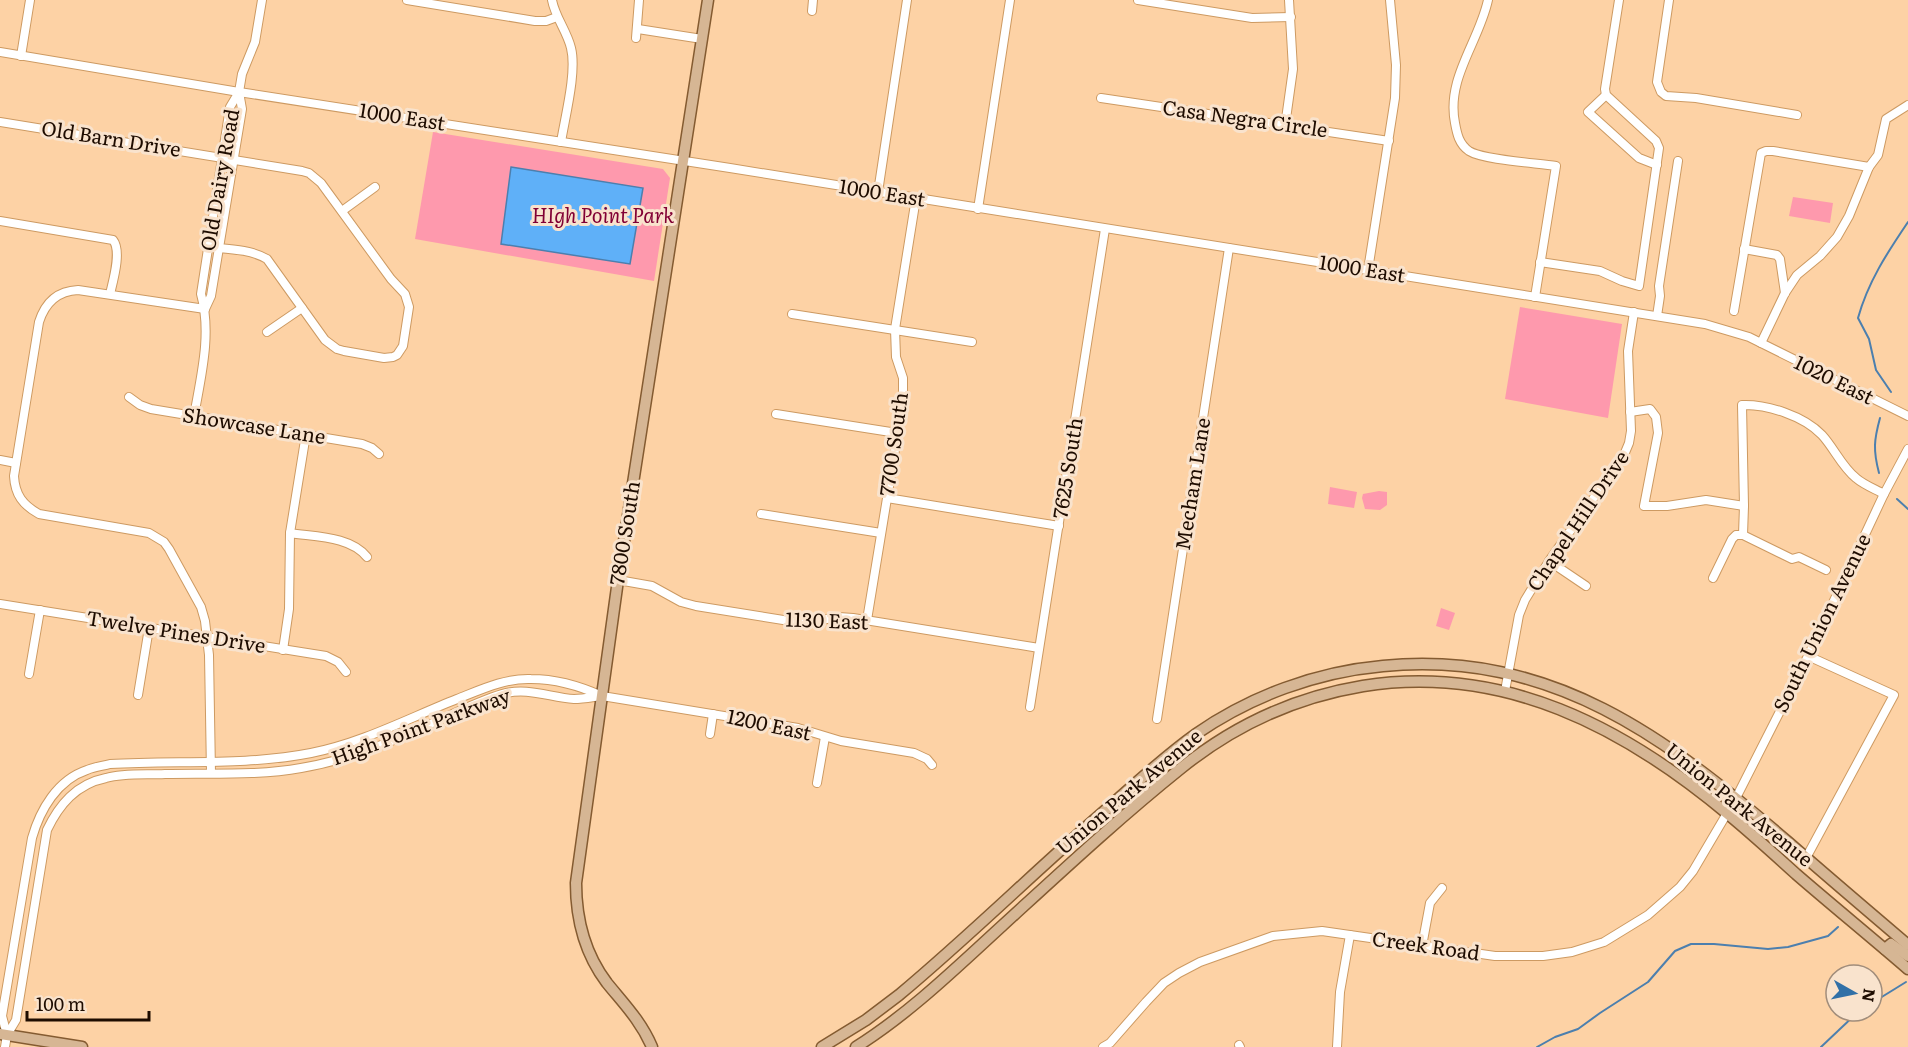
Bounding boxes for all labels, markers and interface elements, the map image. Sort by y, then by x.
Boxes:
street label: Casa Negra Circle [1161,91,1330,143]
street label: 1000 East [357,93,448,137]
street label: Old Dairy Road [191,106,245,253]
street label: Old Barn Drive [39,111,183,163]
street label: 1000 East [837,169,928,213]
park label: HIgh Point Park [532,199,674,229]
street label: 1000 East [1317,245,1408,289]
street label: 1020 East [1790,346,1880,410]
street label: 7700 South [870,390,914,498]
street label: Showcase Lane [181,398,328,450]
street label: 7625 South [1043,415,1089,520]
street label: Mecham Lane [1166,415,1216,552]
street label: Chapel Hill Drive [1518,443,1635,596]
street label: 7800 South [600,478,646,587]
street label: South Union Avenue [1764,528,1877,717]
street label: Twelve Pines Drive [85,601,268,659]
street label: 1130 East [785,603,869,635]
street label: High Point Parkway [327,679,514,771]
street label: 1200 East [724,699,814,747]
street label: Union Park Avenue [1048,720,1207,861]
street label: Union Park Avenue [1660,734,1821,873]
street label: Creek Road [1371,922,1482,966]
north arrow [1824,963,1884,1023]
scale bar [27,984,148,1022]
text: N [1857,987,1883,1004]
text: 100 m [36,990,85,1017]

